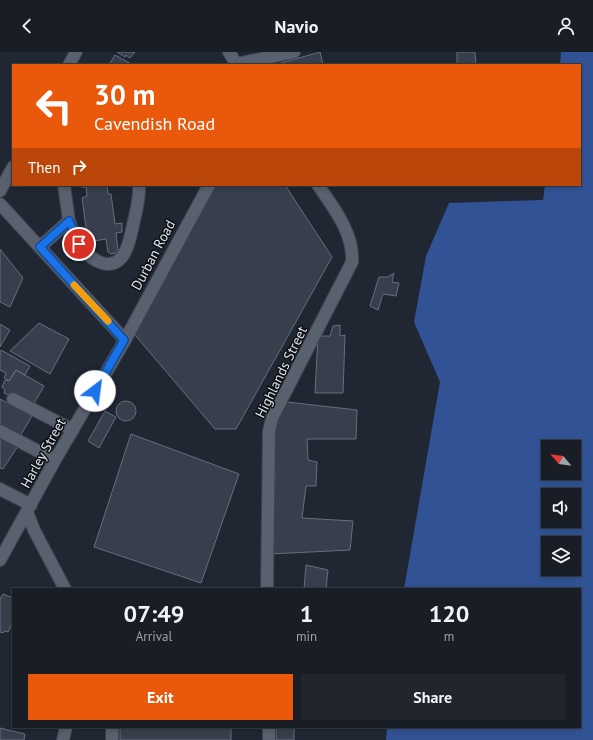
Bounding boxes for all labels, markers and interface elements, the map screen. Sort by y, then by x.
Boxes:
icon: back [16,15,38,37]
text: Navio [275,15,318,38]
icon: person [555,15,577,37]
text: 30 m [94,76,155,113]
icon: left [28,80,80,132]
text: Cavendish Road [94,112,215,135]
icon: right [68,156,90,178]
text: Then [28,158,60,177]
street label: Durban Road [127,217,179,293]
pin [62,227,96,261]
icon: arrive [68,233,90,255]
street label: Highlands Street [251,323,311,421]
position arrow [74,370,116,412]
street label: Harley Street [16,415,70,491]
north arrow [541,440,581,480]
map controls [541,440,581,576]
button: sound [541,488,581,528]
button: layers [541,536,581,576]
text: 07:49 [124,598,184,629]
text: 1 [300,598,313,629]
text: 120 [429,598,469,629]
text: Arrival [136,628,172,645]
text: min [296,628,317,645]
text: m [444,628,454,645]
button: Exit [28,674,293,720]
button: Share [301,674,565,720]

